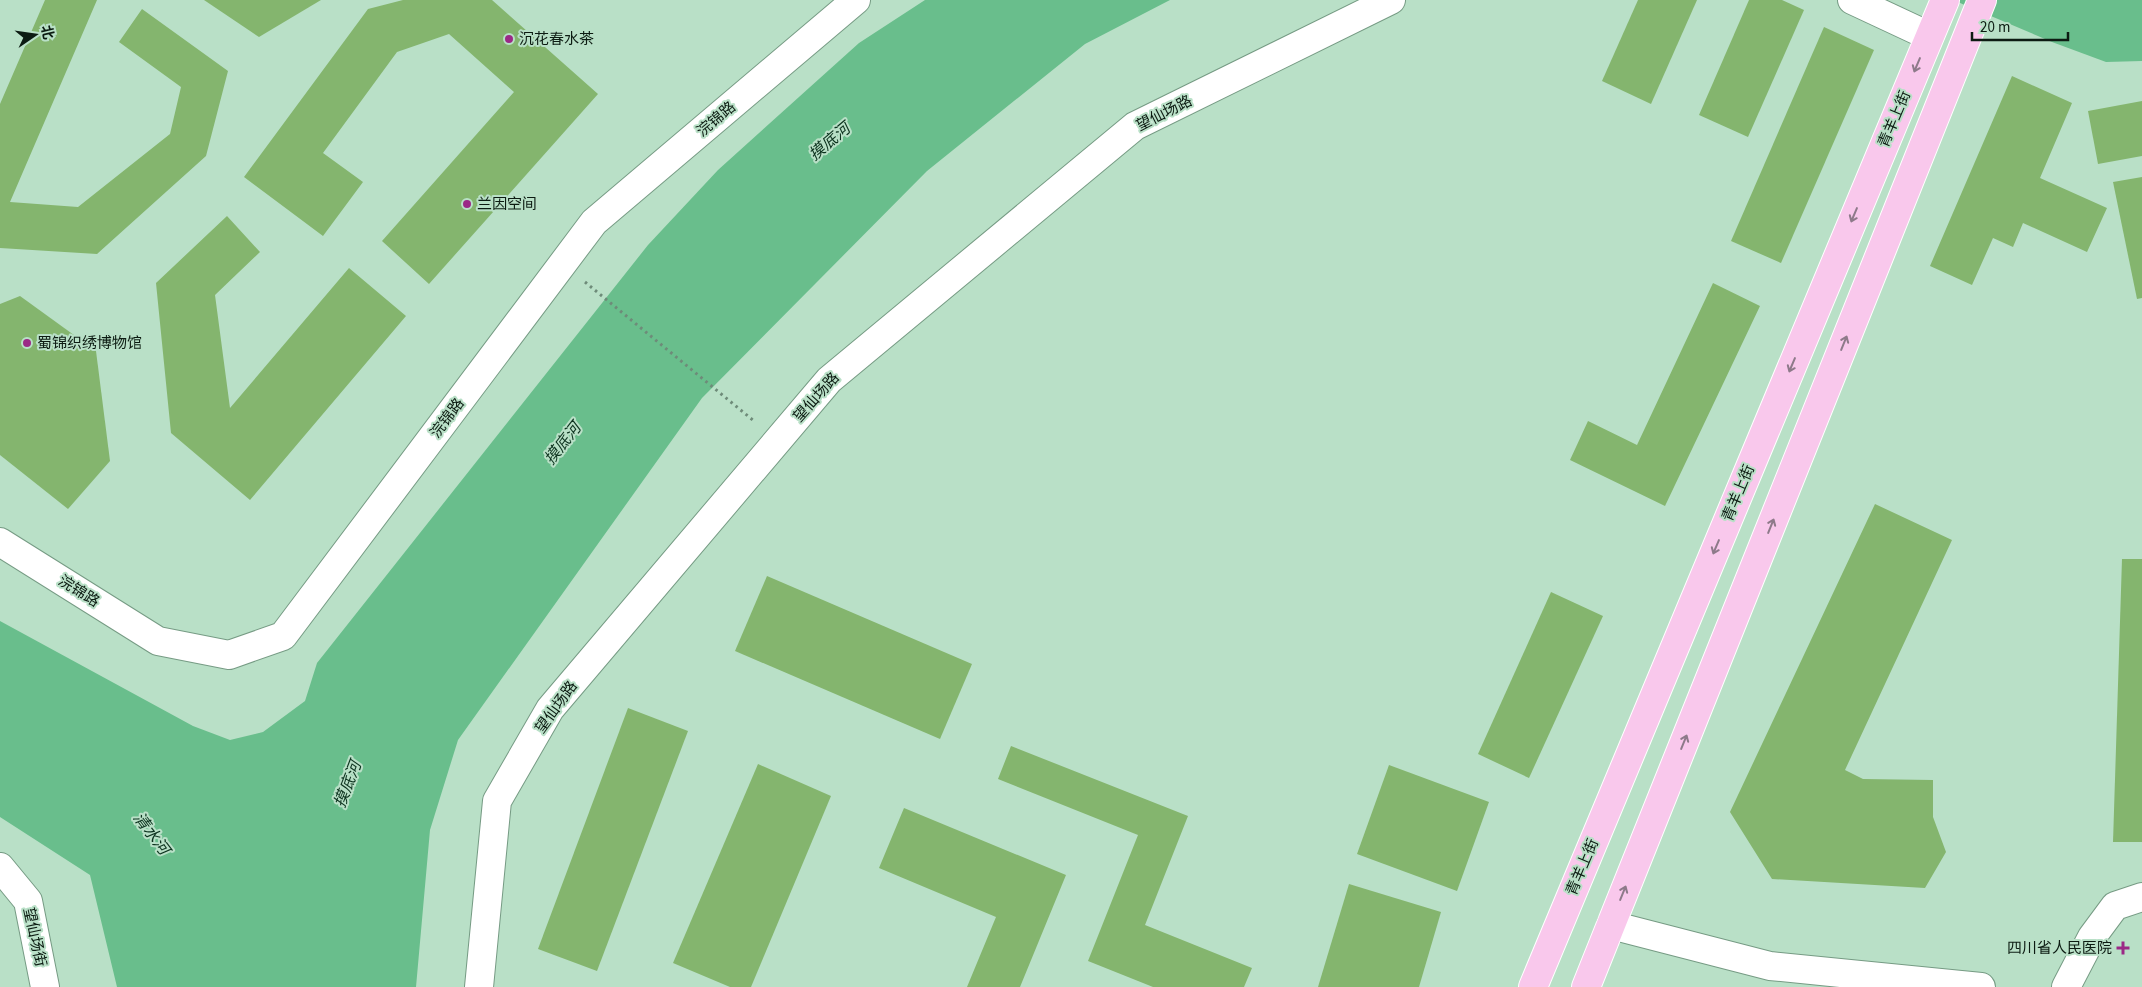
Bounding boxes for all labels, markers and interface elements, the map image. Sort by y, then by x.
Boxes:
north arrow [10,10,60,60]
scale bar [1972,10,2068,42]
text: 20 m [1980,17,2010,38]
text: 北 [35,23,58,41]
place label: 沉花春水茶 [519,29,594,50]
marker: 沉花春水茶 [503,33,515,45]
one-way arrow [1912,57,1921,72]
street label: 青羊上街 [1873,87,1916,151]
street label: 望仙场路 [1133,90,1196,136]
street label: 浣锦路 [692,97,740,142]
water label: 摸底河 [804,116,857,166]
place label: 兰因空间 [477,194,537,215]
marker: 兰因空间 [461,198,473,210]
one-way arrow [1849,207,1859,222]
place label: 蜀锦织绣博物馆 [37,333,142,354]
one-way arrow [1840,336,1849,351]
marker: 蜀锦织绣博物馆 [21,337,33,349]
one-way arrow [1786,357,1796,372]
street label: 望仙场路 [788,368,844,427]
street label: 浣锦路 [425,394,469,443]
water label: 摸底河 [539,416,588,469]
street label: 青羊上街 [1717,461,1760,525]
one-way arrow [1767,519,1776,534]
one-way arrow [1710,539,1720,554]
street label: 浣锦路 [54,571,103,612]
street label: 望仙场路 [530,677,583,738]
one-way arrow [1680,735,1689,750]
water label: 摸底河 [329,755,368,811]
water label: 清水河 [128,808,176,862]
street label: 青羊上街 [1561,835,1604,899]
one-way arrow [1619,886,1629,901]
street label: 望仙场街 [18,906,51,969]
place label: 四川省人民医院 [2007,938,2112,959]
marker: 四川省人民医院 [2116,941,2130,955]

